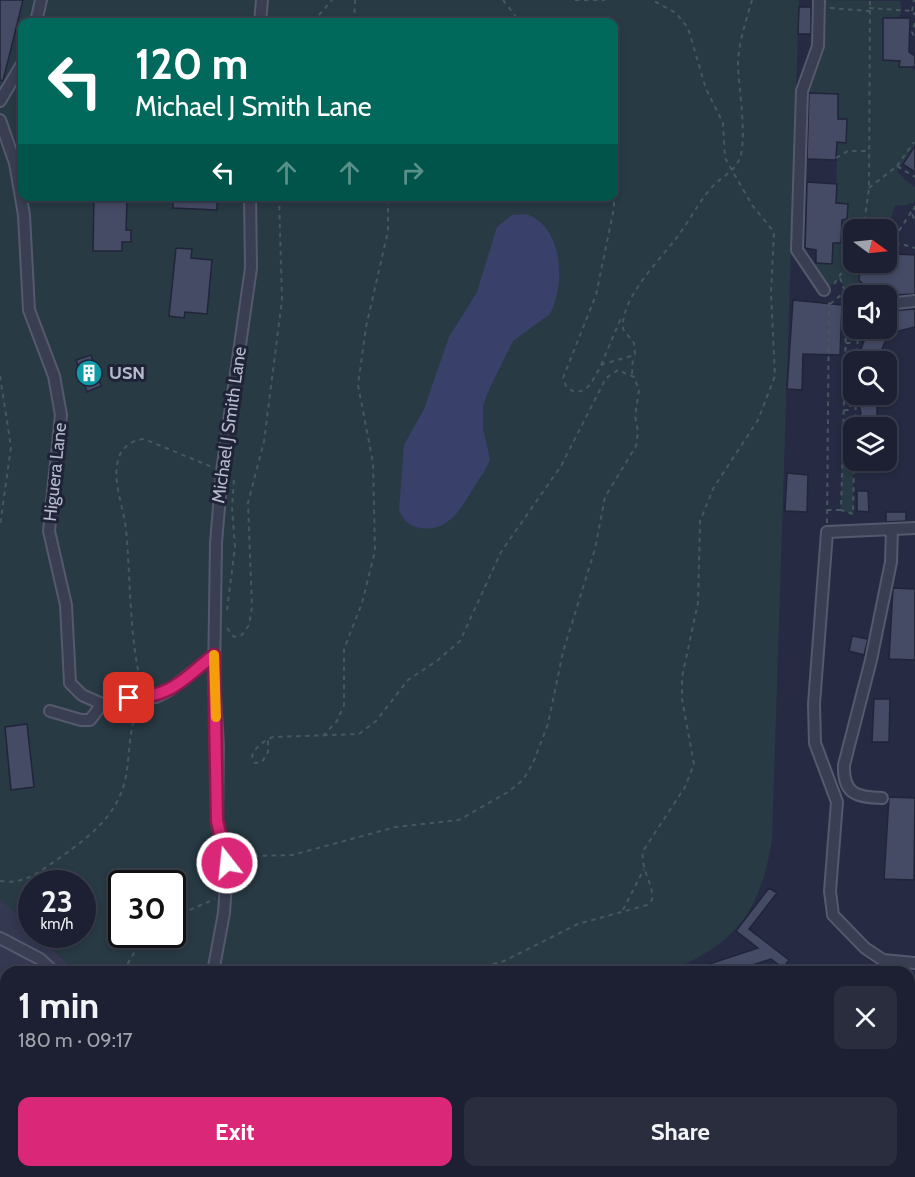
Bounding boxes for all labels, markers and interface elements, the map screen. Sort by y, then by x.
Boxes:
text: 120 m [135,38,248,90]
icon: left [36,42,114,120]
text: Michael J Smith Lane [135,90,372,123]
icon: left [207,156,240,189]
icon: ahead [270,156,303,189]
icon: ahead [333,156,366,189]
icon: right [396,156,429,189]
north arrow [843,219,897,273]
map controls [843,219,897,471]
button: sound [843,285,897,339]
street label: Michael J Smith Lane [207,345,251,505]
button: search [843,351,897,405]
building icon: USN [74,358,104,388]
place label: USN [109,362,145,384]
button: layers [843,417,897,471]
street label: Higuera Lane [39,422,71,522]
pin [103,672,154,723]
icon: arrive [112,681,145,714]
position arrow [195,831,259,895]
speed limit sign: 30 [108,870,186,948]
text: 23 [41,883,73,920]
text: km/h [41,915,73,933]
text: 1 min [18,983,99,1027]
button: close [834,986,897,1049]
text: 180 m · 09:17 [18,1028,132,1052]
button: Exit [18,1097,452,1166]
button: Share [464,1097,897,1166]

